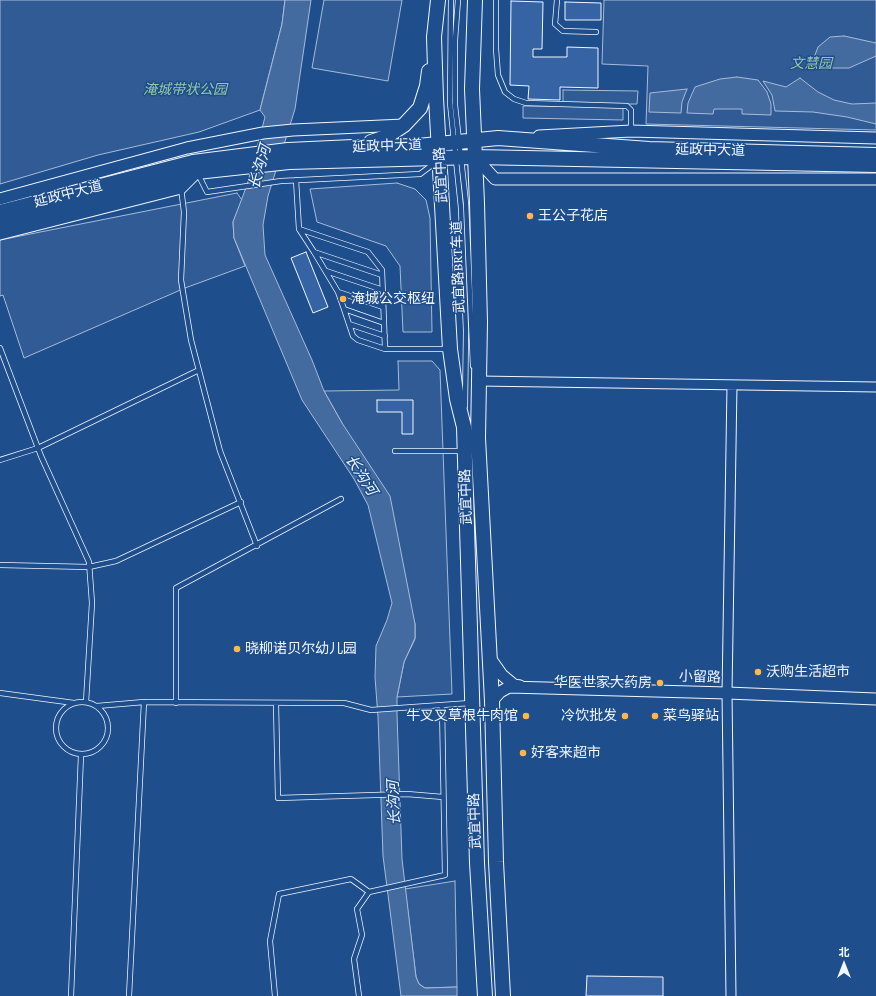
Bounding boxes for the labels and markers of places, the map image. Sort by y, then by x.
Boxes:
place label: 王公子花店 [538,208,608,224]
marker: 王公子花店 [525,211,535,221]
place label: 淹城公交枢纽 [351,291,435,307]
marker: 淹城公交枢纽 [338,294,348,304]
place label: 晓柳诺贝尔幼儿园 [245,641,357,657]
marker: 晓柳诺贝尔幼儿园 [232,644,242,654]
place label: 沃购生活超市 [766,664,850,680]
marker: 沃购生活超市 [753,667,763,677]
place label: 华医世家大药房 [554,675,652,691]
marker: 华医世家大药房 [655,678,665,688]
place label: 牛叉叉草根牛肉馆 [406,708,518,724]
place label: 冷饮批发 [561,708,617,724]
place label: 菜鸟驿站 [663,708,719,724]
marker: 牛叉叉草根牛肉馆 [521,711,531,721]
marker: 冷饮批发 [620,711,630,721]
marker: 菜鸟驿站 [650,711,660,721]
place label: 好客来超市 [531,745,601,761]
marker: 好客来超市 [518,748,528,758]

